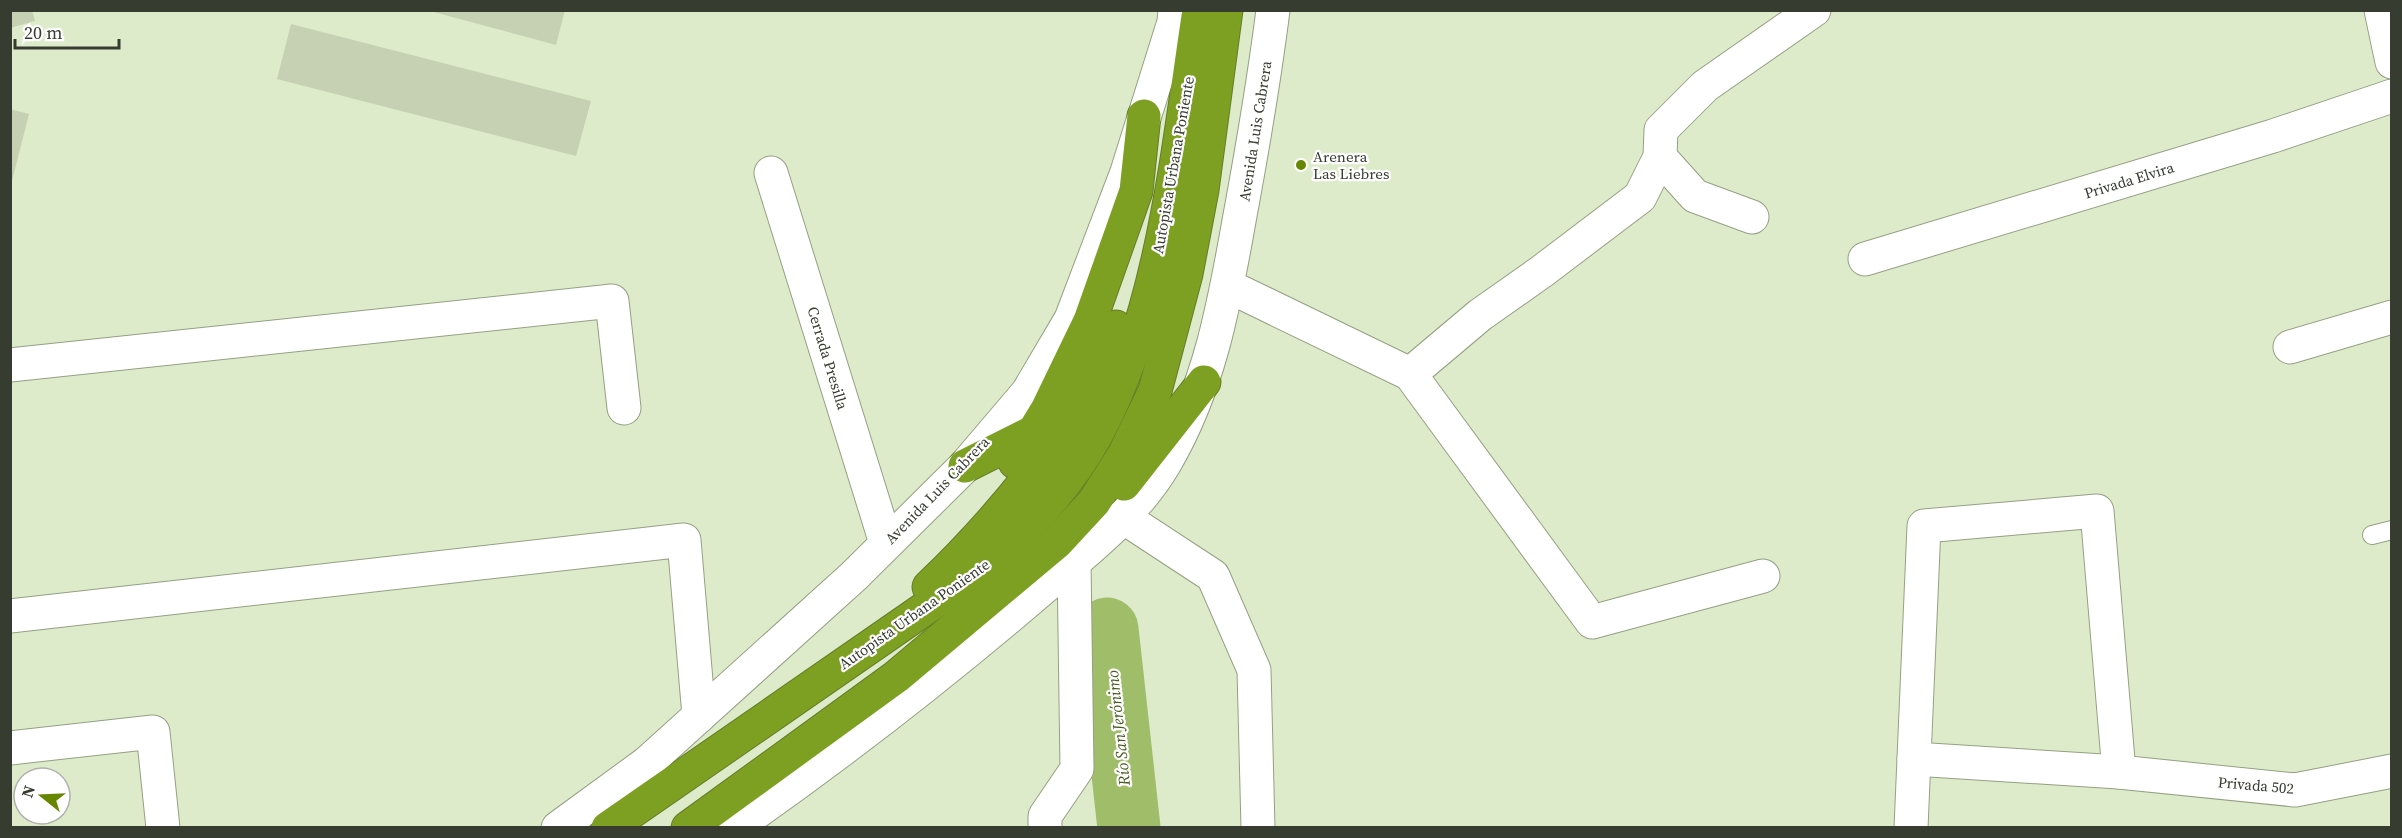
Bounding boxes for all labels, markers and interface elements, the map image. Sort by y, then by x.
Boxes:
scale bar [15,12,118,50]
text: 20 m [24,20,62,45]
street label: Avenida Luis Cabrera [1234,59,1277,203]
street label: Autopista Urbana Poniente [1147,74,1199,255]
place label: Arenera Las Liebres [1313,146,1390,184]
street label: Privada Elvira [2081,156,2177,204]
marker: Arenera Las Liebres [1294,158,1308,172]
street label: Cerrada Presilla [802,304,854,412]
street label: Avenida Luis Cabrera [880,431,994,548]
street label: Autopista Urbana Poniente [834,554,994,674]
water label: Río San Jerónimo [1101,669,1135,788]
north arrow [12,766,72,826]
street label: Privada 502 [2217,771,2295,799]
text: N [15,782,40,800]

